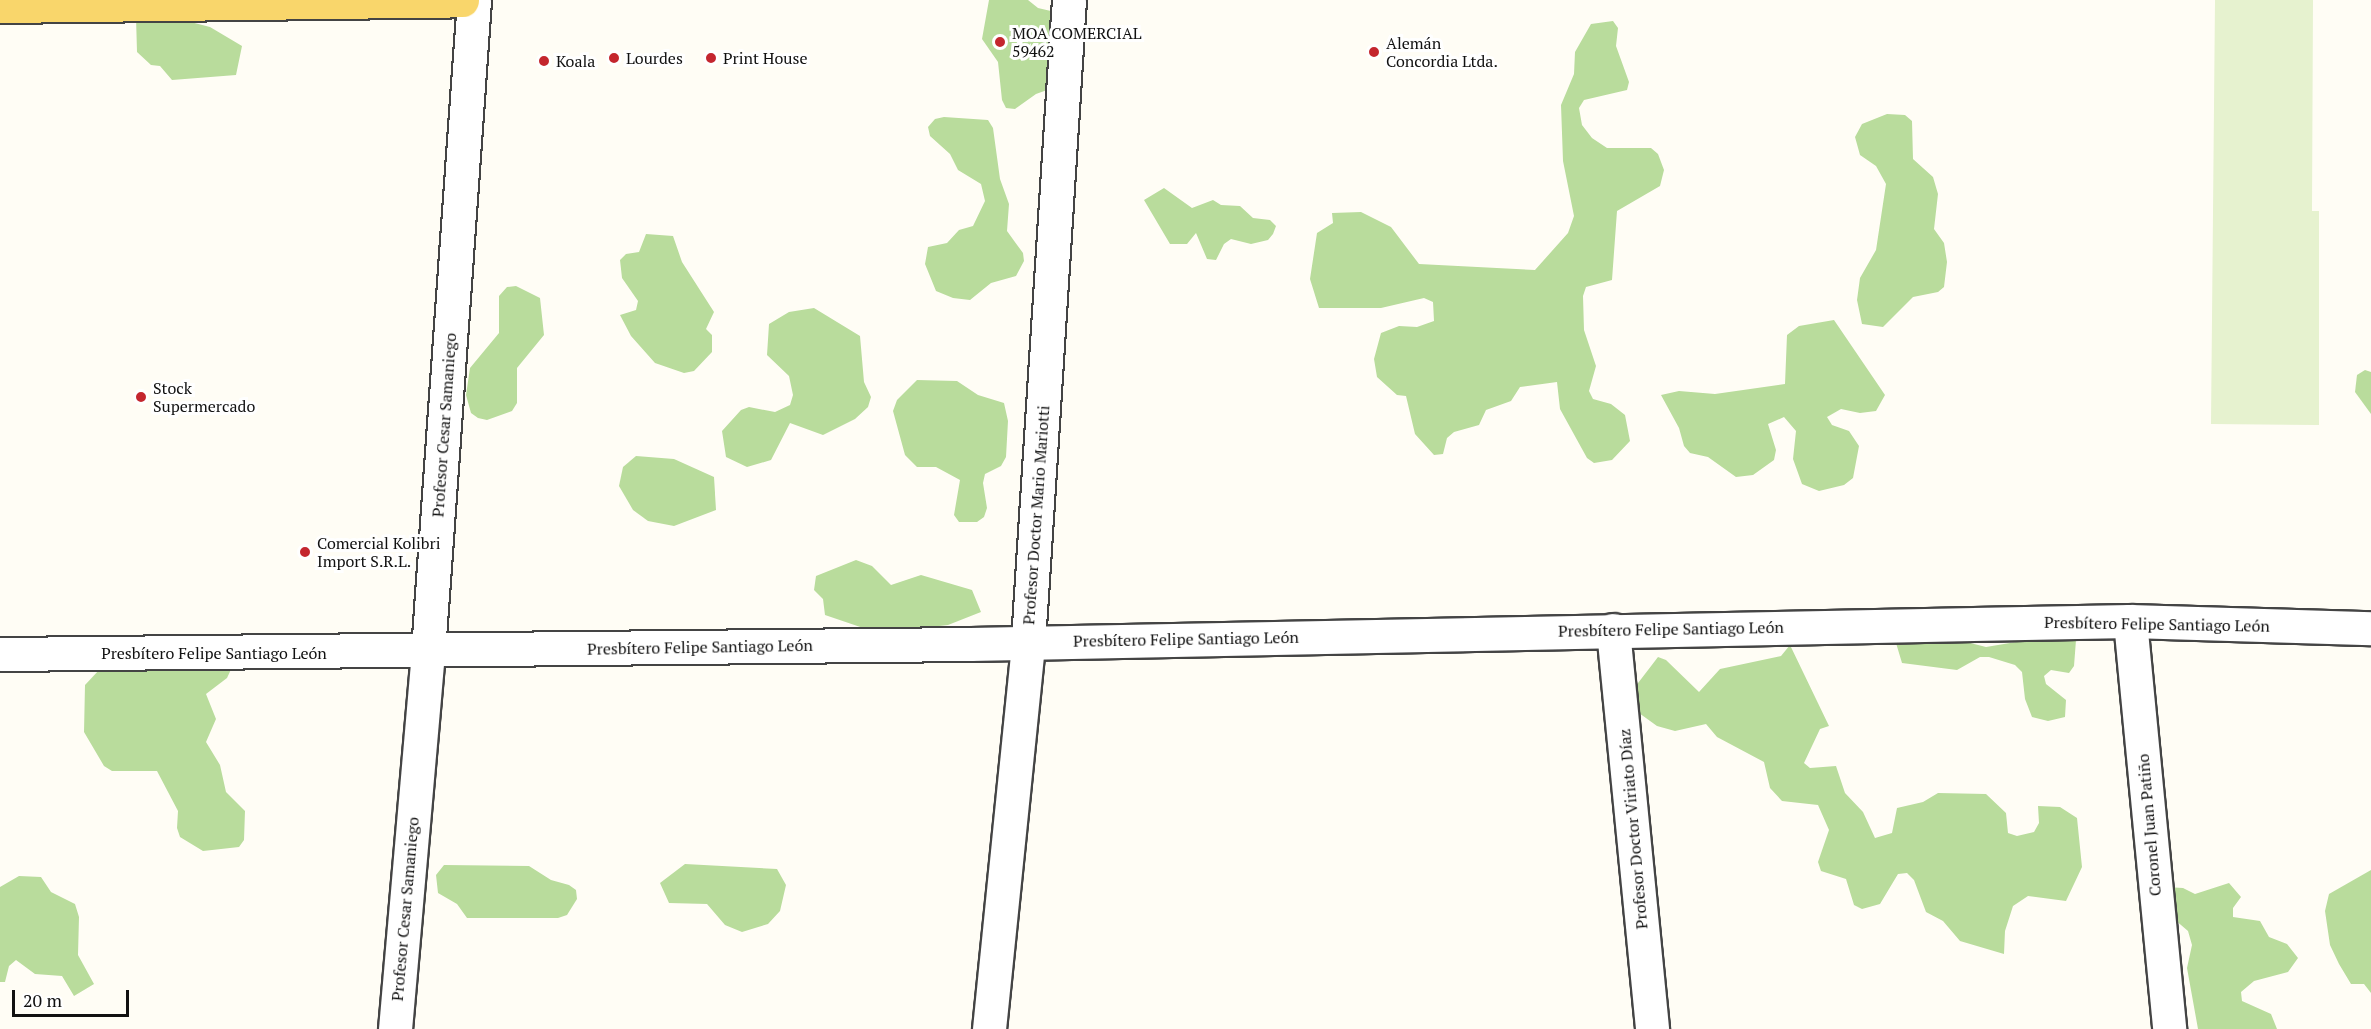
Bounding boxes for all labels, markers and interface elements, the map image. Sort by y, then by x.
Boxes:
place label: MOA COMERCIAL 59462 [1012,23,1142,61]
place label: Alemán Concordia Ltda. [1386,33,1498,71]
marker: MOA COMERCIAL 59462 [993,35,1007,49]
marker: Alemán Concordia Ltda. [1367,45,1381,59]
place label: Lourdes [626,48,683,68]
place label: Print House [723,48,807,68]
place label: Koala [556,51,595,71]
marker: Lourdes [607,51,621,65]
marker: Print House [704,51,718,65]
marker: Koala [537,54,551,68]
street label: Profesor Cesar Samaniego [428,332,460,518]
place label: Stock Supermercado [153,378,255,416]
marker: Stock Supermercado [134,390,148,404]
street label: Profesor Doctor Mario Mariotti [1019,405,1053,625]
place label: Comercial Kolibri Import S.R.L. [317,533,441,571]
marker: Comercial Kolibri Import S.R.L. [298,545,312,559]
street label: Presbítero Felipe Santiago León [2044,612,2270,636]
street label: Presbítero Felipe Santiago León [1558,617,1784,641]
street label: Presbítero Felipe Santiago León [1073,627,1299,651]
street label: Presbítero Felipe Santiago León [587,635,813,659]
street label: Presbítero Felipe Santiago León [101,643,327,663]
street label: Profesor Doctor Viriato Díaz [1615,728,1651,930]
street label: Coronel Juan Patiño [2133,753,2165,897]
street label: Profesor Cesar Samaniego [387,816,423,1002]
scale bar [15,978,132,1016]
text: 20 m [23,988,62,1012]

